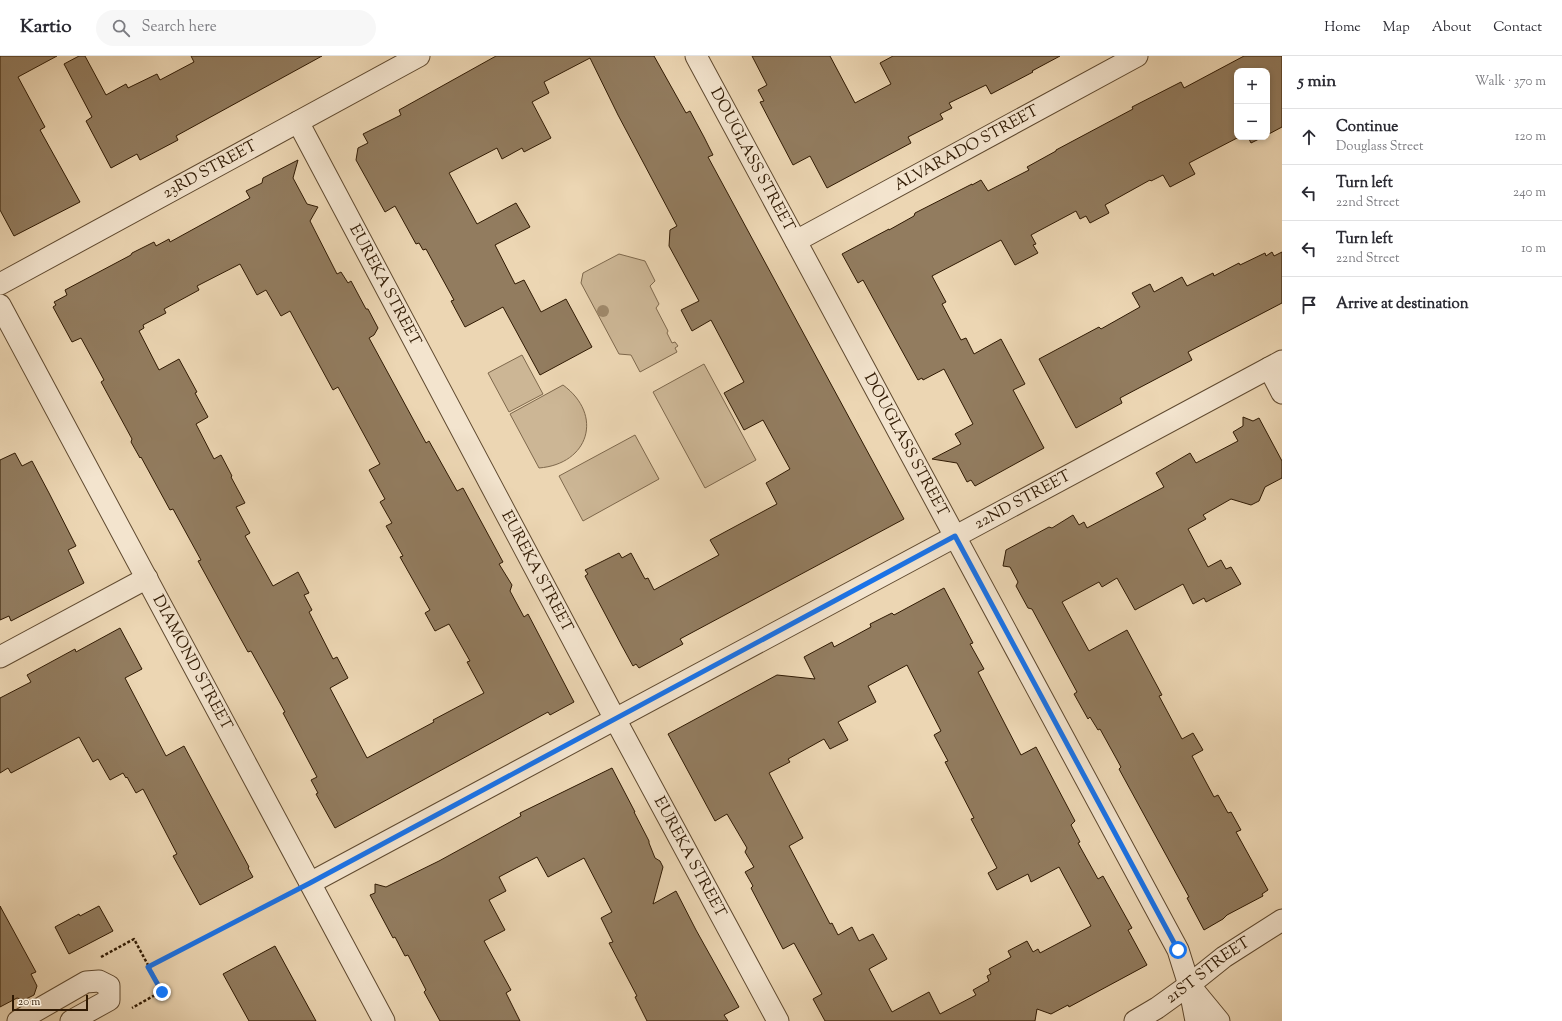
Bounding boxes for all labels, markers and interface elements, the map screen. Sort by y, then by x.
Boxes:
search box [96,10,376,46]
text: Kartio [20,14,72,41]
icon: search [110,17,132,39]
text: Search here [142,17,217,38]
text: Home [1324,18,1361,38]
text: Map [1383,18,1410,38]
text: About [1432,18,1471,38]
text: Contact [1493,18,1542,38]
map controls [1234,68,1270,140]
button: + [1234,68,1270,104]
text: 5 min [1298,70,1336,94]
text: Walk · 370 m [1475,73,1546,91]
street label: DOUGLASS STREET [704,84,800,236]
street label: ALVARADO STREET [890,100,1043,197]
button: − [1234,104,1270,140]
text: Continue [1336,117,1398,138]
icon: ahead [1298,126,1320,148]
text: 120 m [1515,128,1546,146]
street label: 23RD STREET [159,135,261,205]
text: Douglass Street [1336,138,1423,156]
text: Turn left [1336,173,1393,194]
icon: left [1298,182,1320,204]
text: 240 m [1513,184,1546,202]
text: 22nd Street [1336,194,1399,212]
street label: EUREKA STREET [343,220,427,350]
text: Turn left [1336,229,1393,250]
icon: left [1298,238,1320,260]
text: 10 m [1521,240,1546,258]
text: 22nd Street [1336,250,1399,268]
icon: arrive [1298,294,1320,316]
text: Arrive at destination [1336,294,1469,315]
street label: DOUGLASS STREET [858,369,954,521]
street label: 22ND STREET [970,465,1075,536]
street label: EUREKA STREET [495,507,578,636]
street label: DIAMOND STREET [146,591,238,735]
street label: EUREKA STREET [647,792,732,922]
street label: 21ST STREET [1161,932,1255,1010]
route start [1169,941,1187,959]
route end [153,983,171,1001]
scale bar [12,993,88,1012]
text: 20 m [18,994,40,1010]

